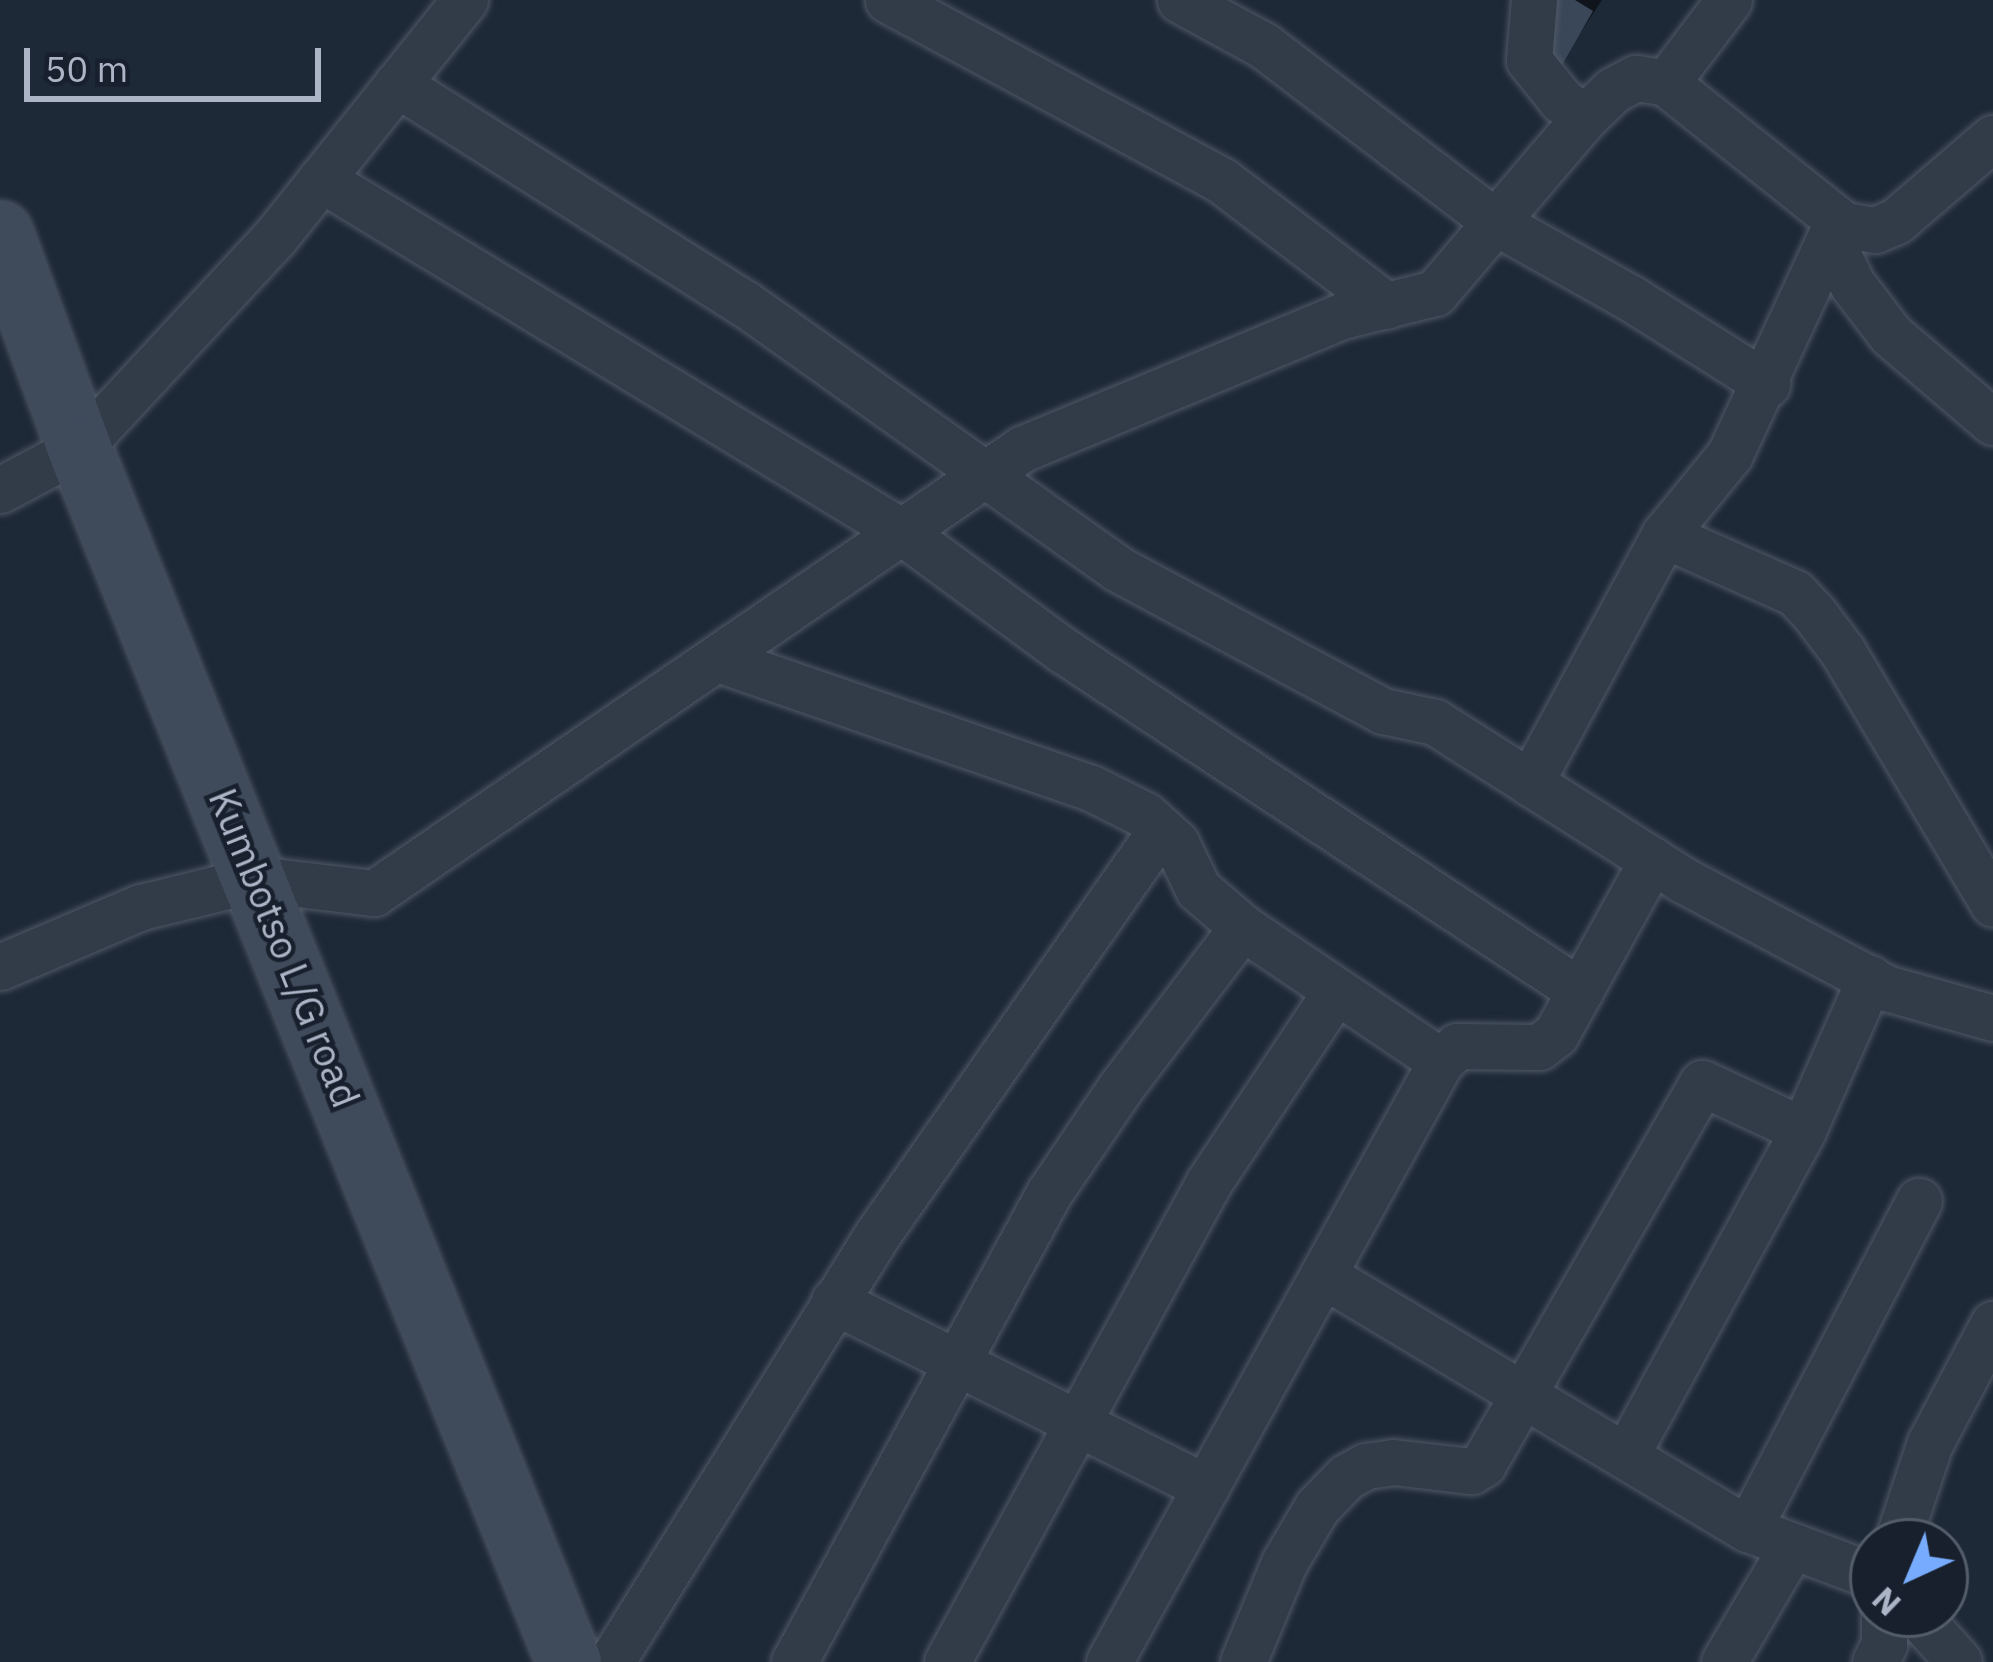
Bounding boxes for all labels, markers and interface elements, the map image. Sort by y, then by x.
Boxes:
scale bar [30,24,327,98]
text: 50 m [45,45,128,92]
street label: Kumbotso L/G road [199,782,369,1114]
north arrow [1849,1518,1969,1638]
text: N [1862,1578,1909,1626]

